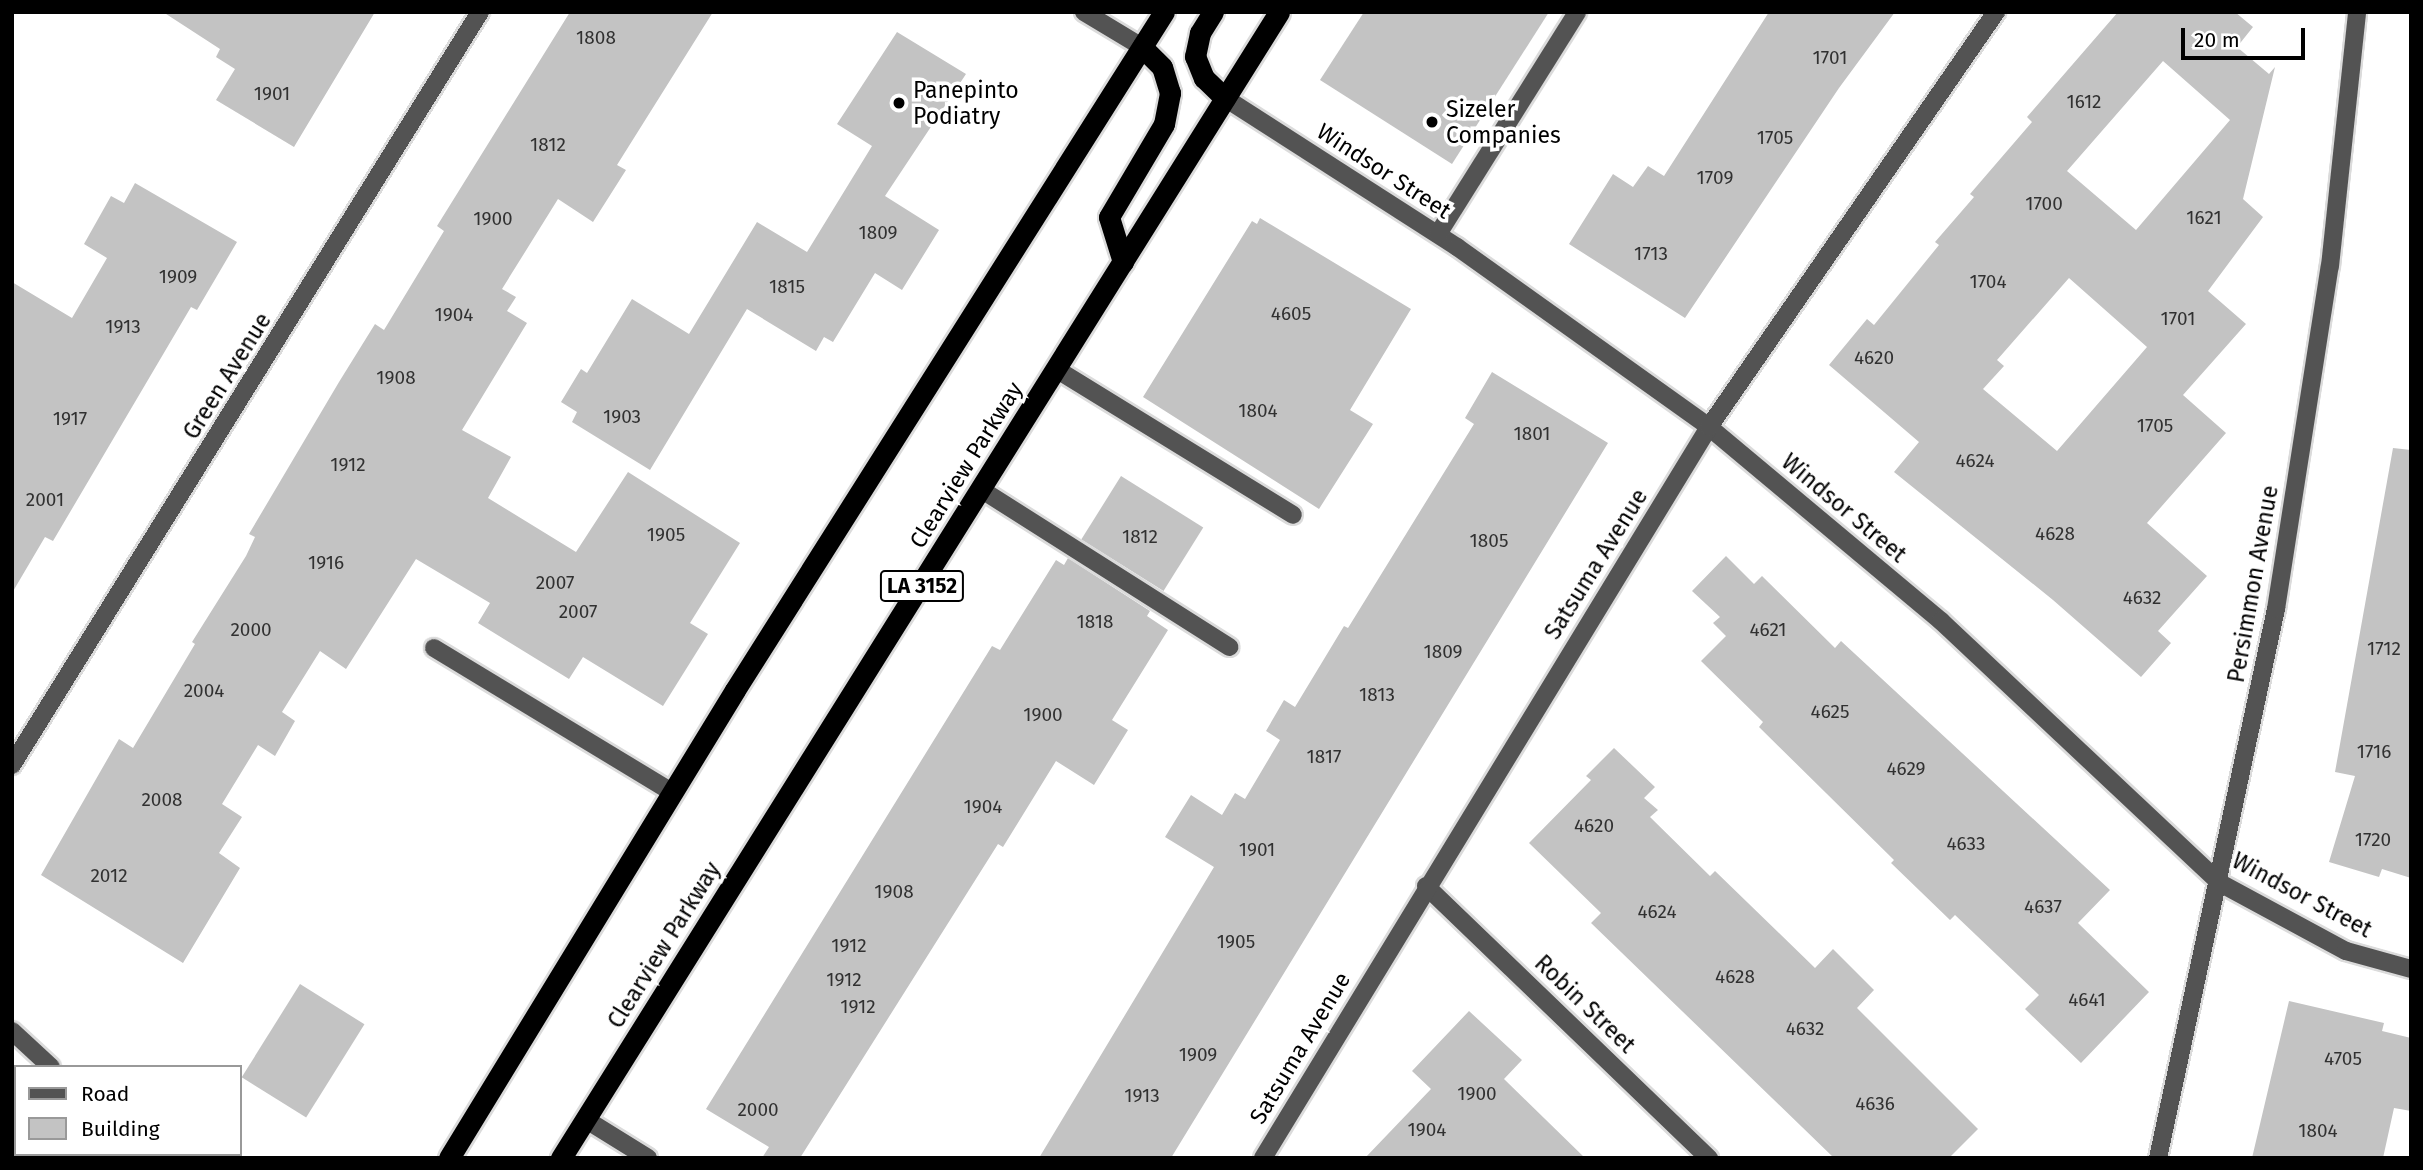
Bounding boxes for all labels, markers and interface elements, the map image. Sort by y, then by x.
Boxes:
scale bar [2185,14,2309,58]
house number: 1808 [576,27,616,49]
text: 20 m [2194,27,2240,53]
house number: 1701 [1813,47,1847,69]
place label: Panepinto Podiatry [913,76,1019,130]
house number: 1901 [254,83,290,105]
house number: 1612 [2066,91,2102,113]
marker: Panepinto Podiatry [891,95,907,111]
place label: Sizeler Companies [1446,95,1561,149]
marker: Sizeler Companies [1424,114,1440,130]
street label: Windsor Street [1312,117,1456,225]
house number: 1705 [1757,127,1793,149]
house number: 1812 [530,134,566,156]
house number: 1709 [1697,167,1733,189]
house number: 1700 [2025,193,2063,215]
house number: 1621 [2186,207,2222,229]
house number: 1900 [473,208,513,230]
house number: 1809 [858,222,898,244]
house number: 1713 [1634,243,1668,265]
house number: 1909 [159,266,197,288]
house number: 1704 [1969,271,2007,293]
house number: 1815 [769,276,805,298]
house number: 4605 [1271,303,1311,325]
house number: 1904 [435,304,473,326]
street label: Green Avenue [177,308,277,444]
house number: 1701 [2161,308,2195,330]
house number: 1913 [105,316,141,338]
house number: 4620 [1854,347,1894,369]
house number: 1908 [376,367,416,389]
street label: Clearview Parkway [904,377,1028,553]
house number: 1804 [1238,400,1278,422]
house number: 1903 [603,406,641,428]
house number: 1917 [53,408,87,430]
house number: 1705 [2137,415,2173,437]
house number: 1801 [1513,423,1551,445]
street label: Windsor Street [1776,448,1912,568]
house number: 4624 [1955,450,1995,472]
house number: 1912 [330,454,366,476]
street label: Persimmon Avenue [2222,483,2284,685]
street label: Satsuma Avenue [1539,484,1653,644]
house number: 2001 [26,489,64,511]
house number: 4628 [2035,523,2075,545]
house number: 1905 [647,524,685,546]
house number: 1812 [1122,526,1158,548]
house number: 1805 [1470,530,1508,552]
house number: 1916 [308,552,344,574]
road number: LA 3152 [878,568,966,604]
house number: 2007 [536,572,574,594]
house number: 4632 [2123,587,2161,609]
house number: 2007 [559,601,597,623]
house number: 1818 [1077,611,1113,633]
house number: 2000 [230,619,272,641]
house number: 4621 [1749,619,1787,641]
house number: 1712 [2367,638,2401,660]
house number: 1809 [1423,641,1463,663]
house number: 2004 [184,680,224,702]
house number: 1813 [1359,684,1395,706]
house number: 4625 [1811,701,1849,723]
house number: 1900 [1023,704,1063,726]
house number: 1716 [2357,741,2391,763]
house number: 1817 [1307,746,1341,768]
house number: 4629 [1886,758,1926,780]
house number: 2008 [141,789,183,811]
house number: 1904 [964,796,1002,818]
house number: 4620 [1574,815,1614,837]
house number: 1720 [2355,829,2391,851]
house number: 4633 [1946,833,1986,855]
house number: 1901 [1239,839,1275,861]
street label: Windsor Street [2227,847,2377,943]
street label: Clearview Parkway [602,857,726,1033]
house number: 2012 [90,865,128,887]
house number: 1908 [874,881,914,903]
house number: 4637 [2024,896,2062,918]
house number: 4624 [1637,901,1677,923]
house number: 1905 [1217,931,1255,953]
house number: 1912 [831,935,867,957]
street label: Robin Street [1529,949,1641,1059]
house number: 4628 [1715,966,1755,988]
street label: Satsuma Avenue [1244,967,1356,1129]
house number: 1912 [826,969,862,991]
house number: 4641 [2068,989,2106,1011]
house number: 1912 [840,996,876,1018]
house number: 4632 [1786,1018,1824,1040]
house number: 1909 [1179,1044,1217,1066]
house number: 4705 [2324,1048,2362,1070]
legend [14,1065,242,1156]
text: Road [81,1081,129,1107]
house number: 1900 [1457,1083,1497,1105]
house number: 1913 [1124,1085,1160,1107]
house number: 4636 [1855,1093,1895,1115]
house number: 2000 [737,1099,779,1121]
text: Building [81,1116,160,1142]
house number: 1904 [1408,1119,1446,1141]
house number: 1804 [2298,1120,2338,1142]

